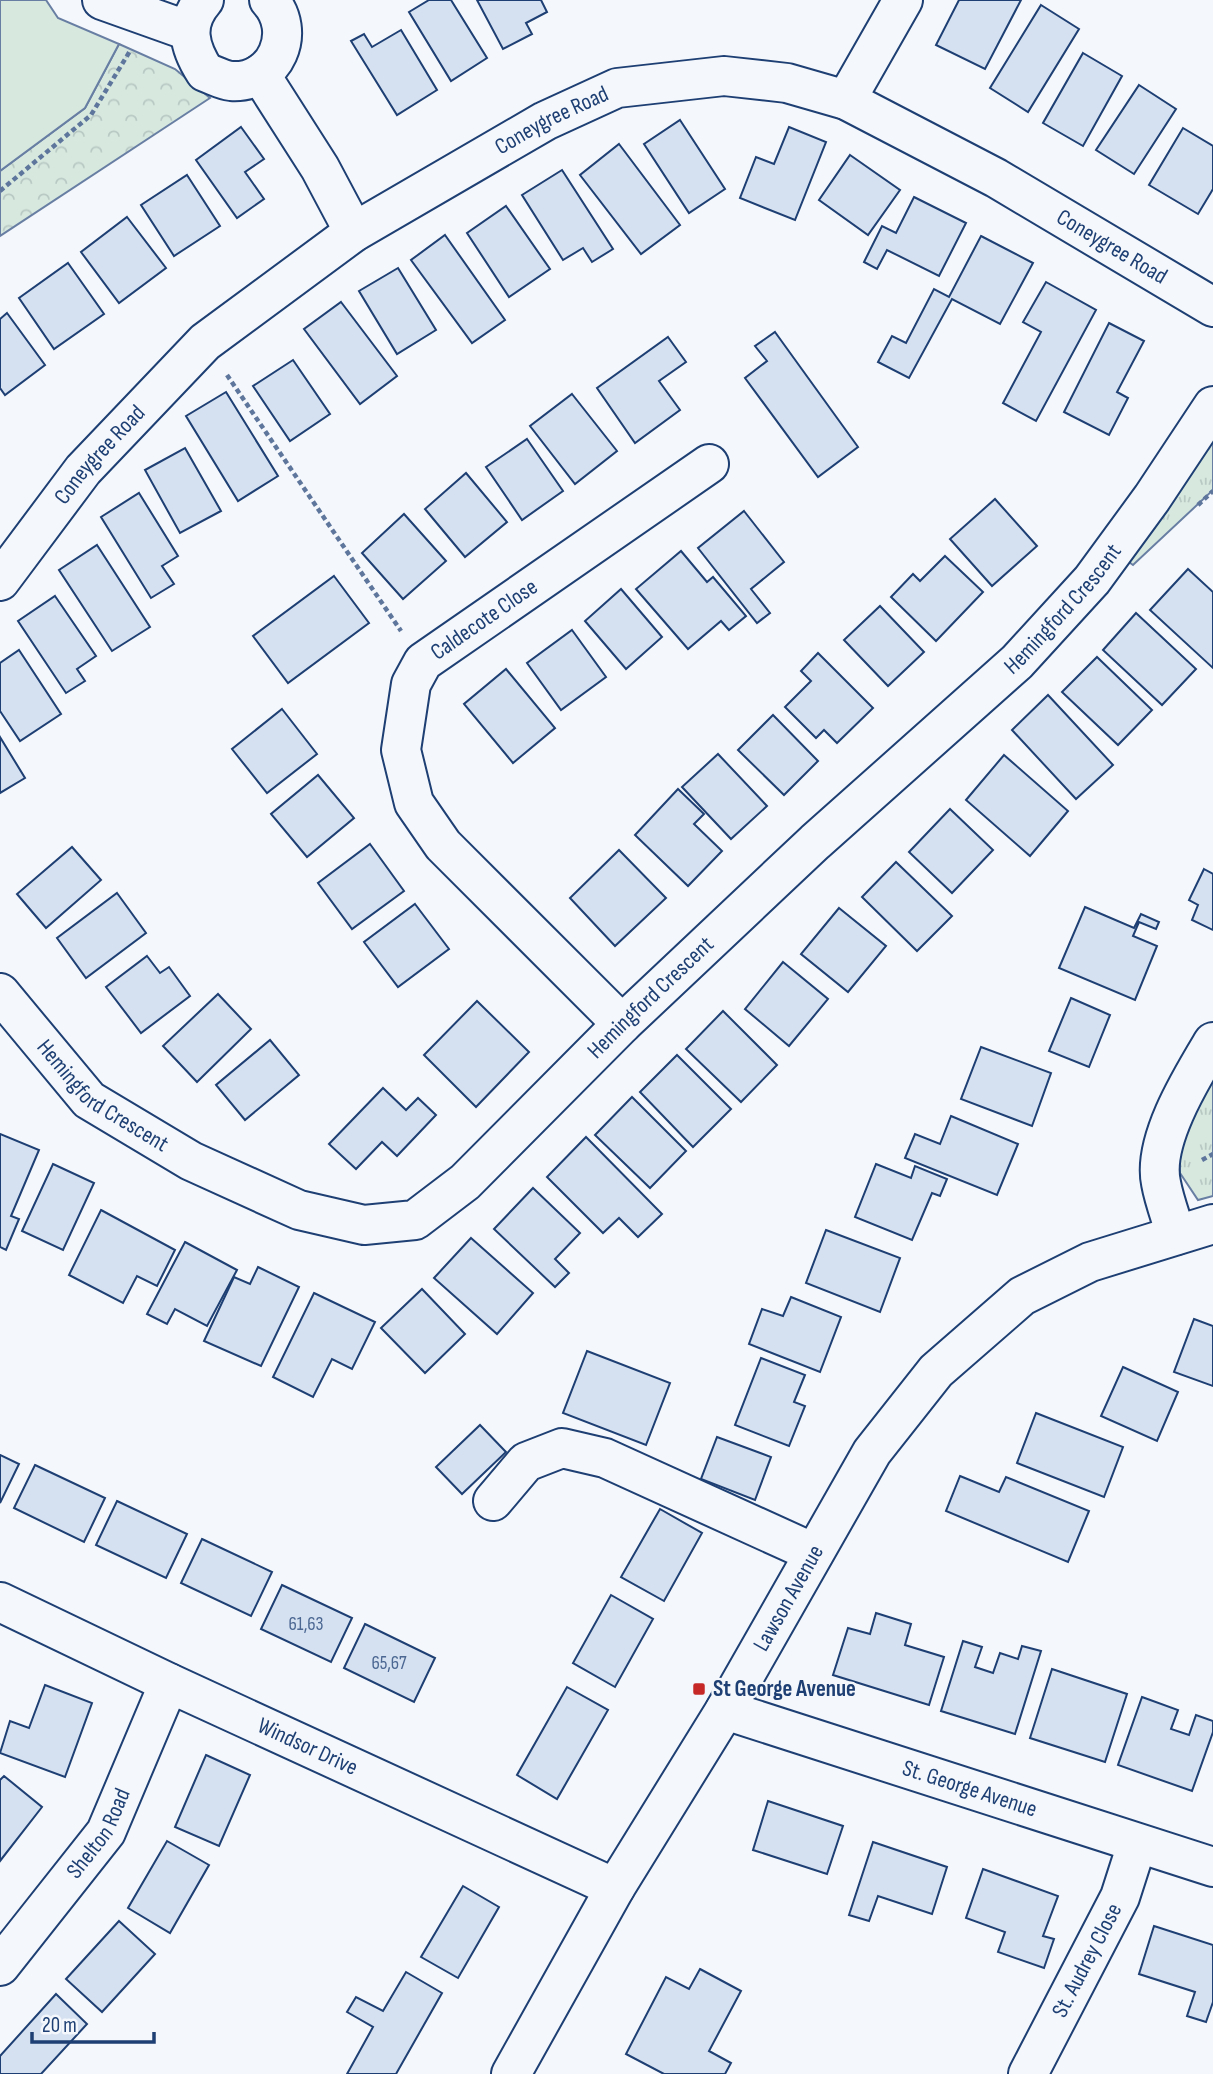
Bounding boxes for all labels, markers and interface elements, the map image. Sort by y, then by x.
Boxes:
street label: Coneygree Road [490,80,613,161]
street label: Coneygree Road [1051,203,1172,290]
street label: Coneygree Road [48,399,151,510]
street label: Hemingford Crescent [999,539,1128,681]
street label: Caldecote Close [425,573,543,666]
street label: Hemingford Crescent [582,931,720,1065]
street label: Hemingford Crescent [31,1034,173,1158]
street label: Lawson Avenue [747,1540,830,1656]
house number: 61,63 [288,1613,324,1636]
house number: 65,67 [371,1652,407,1675]
place label: St George Avenue [713,1675,856,1703]
marker: St George Avenue [691,1681,707,1697]
street label: Windsor Drive [253,1712,362,1782]
street label: St. George Avenue [899,1754,1040,1823]
street label: Shelton Road [61,1784,137,1884]
street label: St. Audrey Close [1046,1899,1128,2022]
scale bar [32,2000,154,2044]
text: 20 m [42,2013,77,2038]

